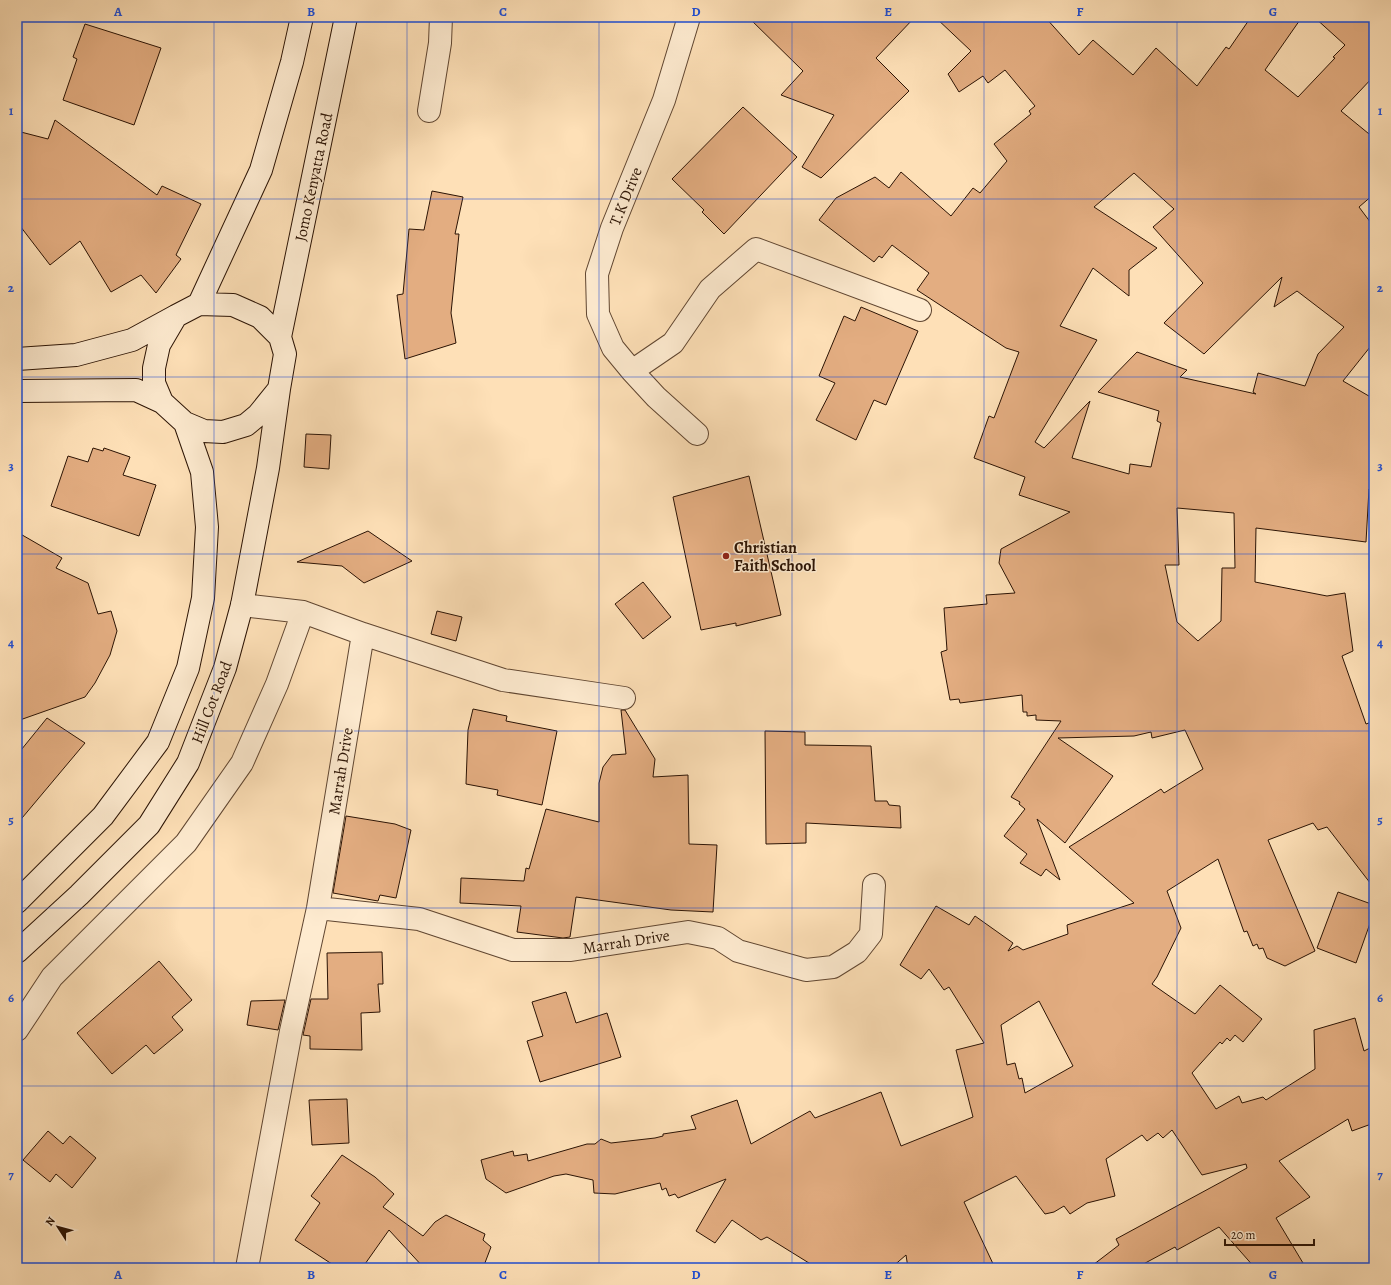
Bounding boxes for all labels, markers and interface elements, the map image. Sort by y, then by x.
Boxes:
text: A [113,3,123,20]
text: B [307,3,315,20]
text: C [499,3,507,20]
text: D [691,3,701,20]
text: E [884,3,892,20]
text: F [1077,3,1084,20]
text: G [1269,3,1277,20]
text: 1 [9,102,14,119]
text: 1 [1378,102,1383,119]
street label: Jomo Kenyatta Road [290,110,338,244]
street label: T.K Drive [604,164,648,229]
text: 2 [8,279,15,296]
text: 2 [1377,279,1384,296]
text: 3 [8,457,14,474]
text: 3 [1377,457,1383,474]
place label: Christian Faith School [734,537,816,577]
marker: Christian Faith School [721,551,731,561]
text: 4 [8,634,14,651]
text: 4 [1377,634,1383,651]
street label: Hill Cot Road [186,658,238,747]
street label: Marrah Drive [323,726,359,816]
text: 5 [8,811,14,828]
text: 5 [1377,811,1383,828]
street label: Marrah Drive [581,924,671,960]
text: 6 [8,989,14,1006]
text: 6 [1377,989,1383,1006]
text: 7 [8,1166,14,1183]
text: 7 [1377,1166,1383,1183]
north arrow [38,1207,78,1247]
text: N [42,1214,59,1229]
scale bar [1225,1221,1314,1247]
text: 20 m [1231,1227,1255,1243]
text: A [113,1266,123,1283]
text: B [307,1266,315,1283]
text: C [499,1266,507,1283]
text: D [691,1266,701,1283]
text: E [884,1266,892,1283]
text: F [1077,1266,1084,1283]
text: G [1269,1266,1277,1283]

